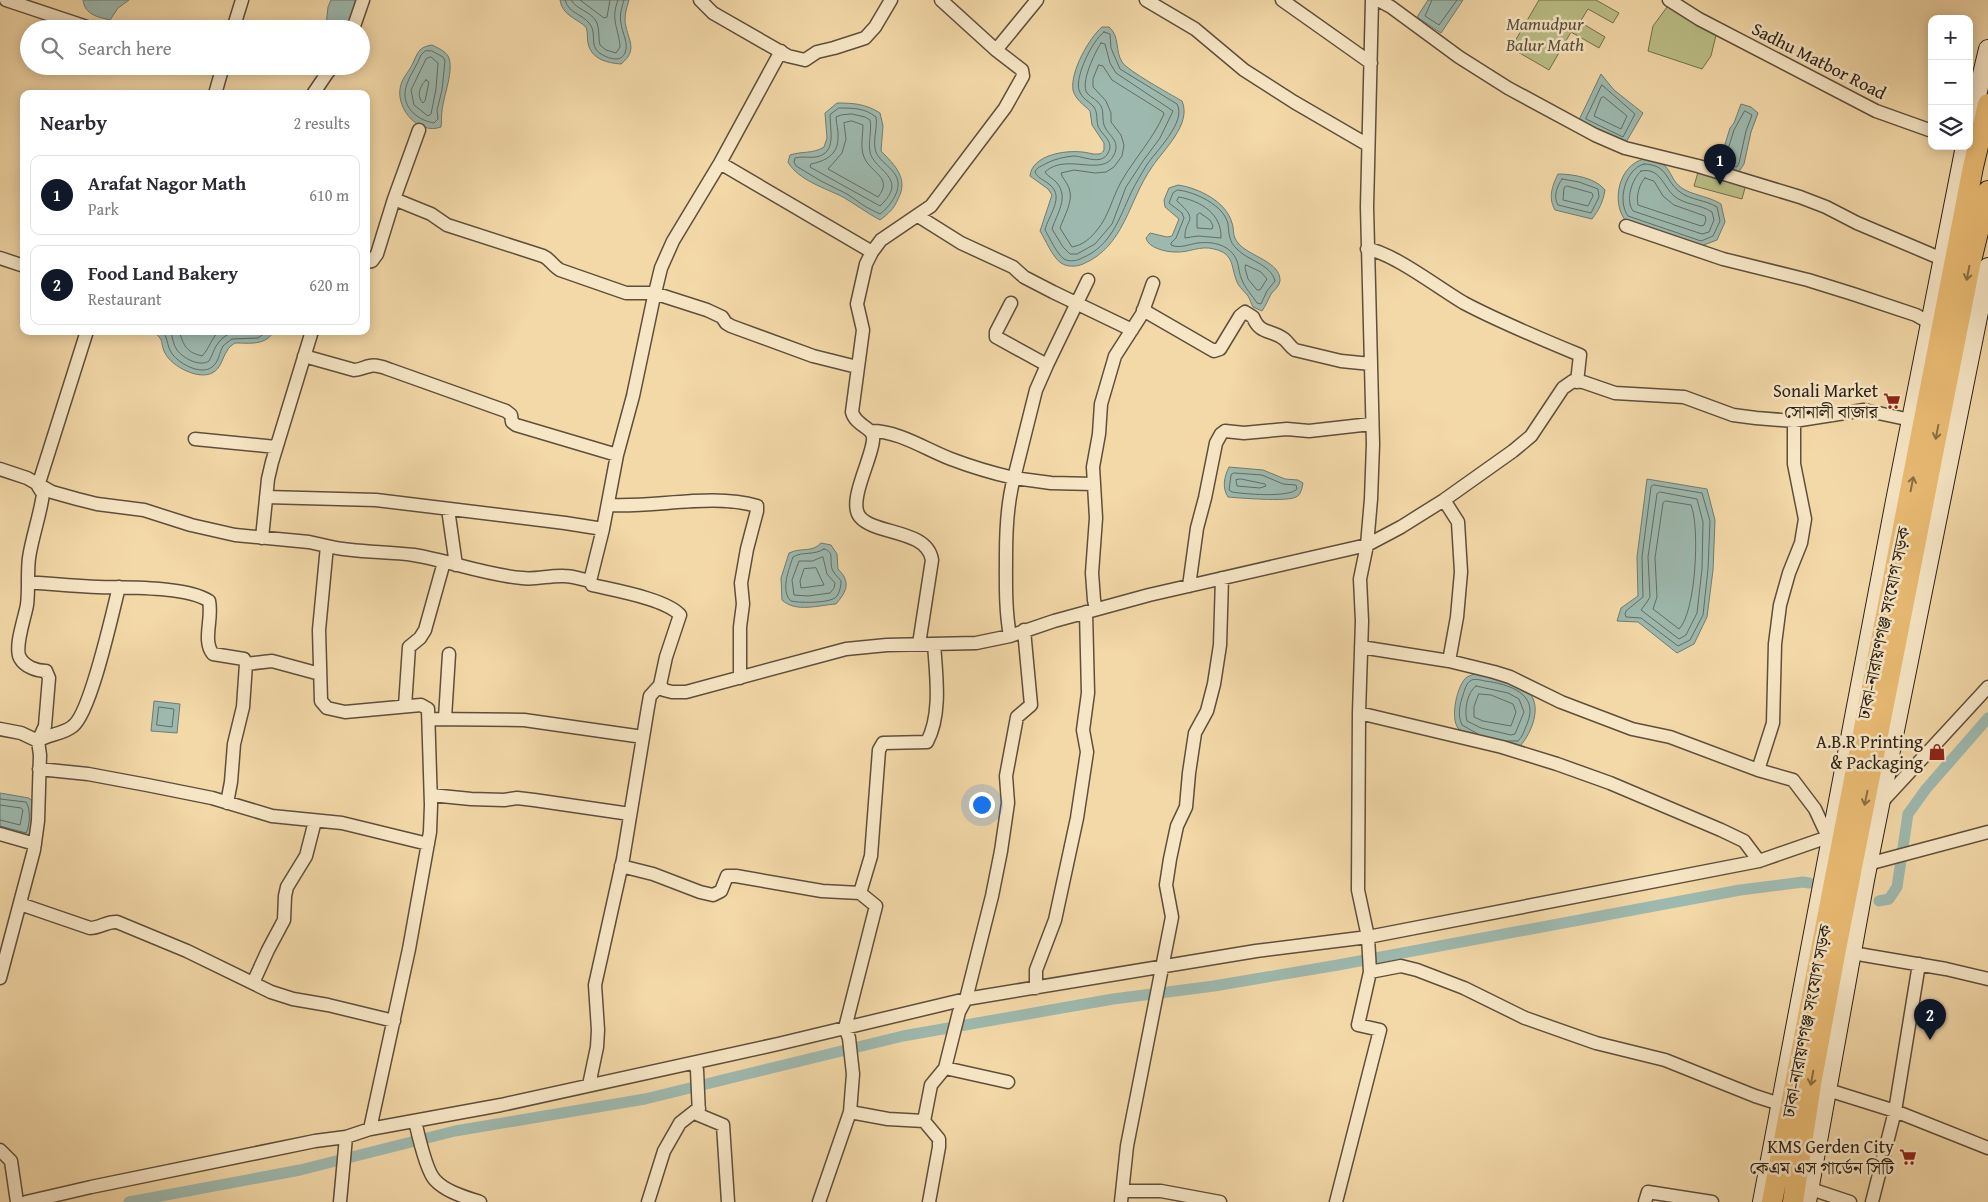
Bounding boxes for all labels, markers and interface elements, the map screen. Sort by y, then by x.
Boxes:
park label: Mamudpur Balur Math [1505,10,1585,58]
street label: Sadhu Matbor Road [1747,15,1892,106]
map controls [1928,15,1973,150]
button: + [1928,15,1973,60]
search box [20,20,370,75]
icon: search [38,34,66,62]
text: Search here [78,34,172,62]
button: − [1928,60,1973,105]
button: layers [1928,105,1973,150]
text: Nearby [40,107,107,138]
text: 2 results [293,111,350,135]
pin: 1 [1704,144,1736,185]
text: Arafat Nagor Math [88,169,246,197]
text: 1 [53,183,61,207]
text: 610 m [309,183,349,207]
text: Park [88,197,119,221]
text: Food Land Bakery [88,259,238,287]
one-way arrow [1963,264,1973,280]
text: 2 [53,273,61,297]
text: 620 m [309,273,349,297]
text: Restaurant [88,287,162,311]
place label: Sonali Market সোনালী বাজার [1773,377,1879,425]
supermarket icon: Sonali Market সোনালী বাজার [1882,391,1902,411]
one-way arrow [1932,424,1942,440]
one-way arrow [1908,477,1918,493]
street label: ঢাকা-নারায়ণগঞ্জ সংযোগ সড়ক [1850,523,1917,722]
place label: A.B.R Printing & Packaging [1816,728,1923,776]
shop icon: A.B.R Printing & Packaging [1927,742,1947,762]
one-way arrow [1860,789,1870,805]
your location [969,792,995,818]
street label: ঢাকা-নারায়ণগঞ্জ সংযোগ সড়ক [1774,921,1839,1121]
pin: 2 [1914,999,1946,1040]
one-way arrow [1807,1069,1817,1085]
place label: KMS Gerden City কেএম এস গার্ডেন সিটি [1749,1133,1895,1181]
supermarket icon: KMS Gerden City কেএম এস গার্ডেন সিটি [1898,1147,1918,1167]

